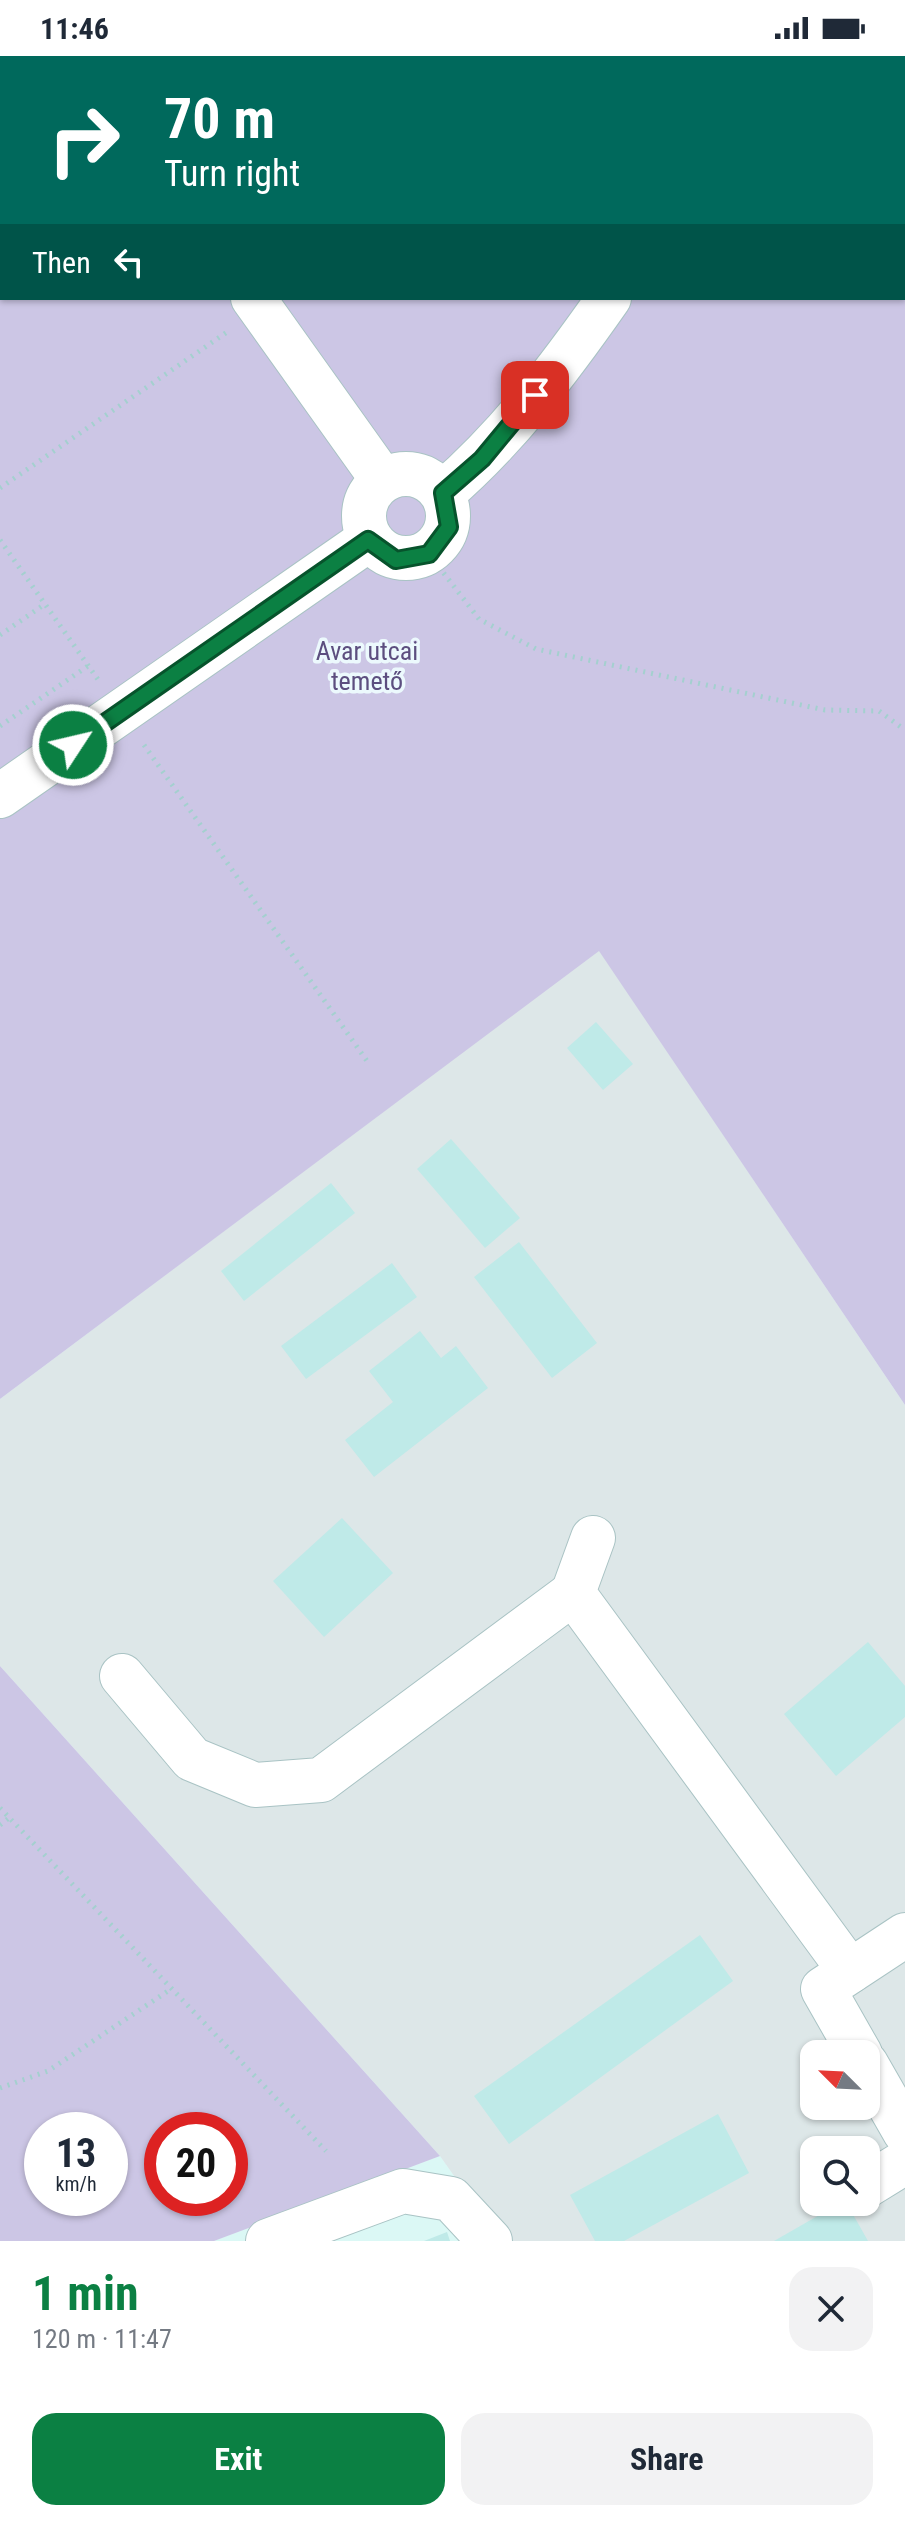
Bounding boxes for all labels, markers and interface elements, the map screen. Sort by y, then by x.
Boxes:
text: 11:46 [40,11,109,46]
text: 70 m [164,86,275,152]
icon: right [32,88,136,192]
text: Turn right [164,153,300,195]
icon: left [107,240,151,284]
text: Then [32,245,91,280]
pin [501,361,569,429]
icon: arrive [513,373,557,417]
park label: Avar utcai temető [316,636,418,696]
position arrow [31,703,115,787]
north arrow [800,2040,880,2120]
map controls [800,2040,880,2216]
speed limit sign: 20 [144,2112,248,2216]
text: 13 [56,2130,96,2177]
button: search [800,2136,880,2216]
text: km/h [55,2172,97,2196]
text: 1 min [32,2265,139,2322]
button: close [789,2267,873,2351]
text: 120 m · 11:47 [32,2324,172,2354]
button: Exit [32,2413,445,2505]
button: Share [461,2413,873,2505]

